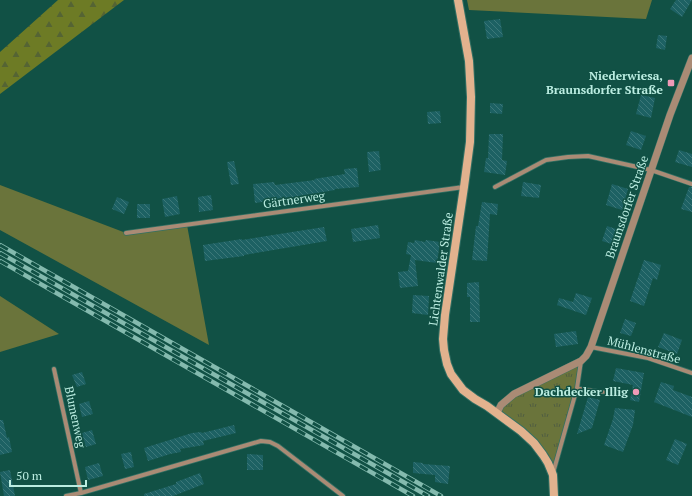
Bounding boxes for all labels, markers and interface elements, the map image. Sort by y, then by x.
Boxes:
place label: Niederwiesa, Braunsdorfer Straße [546,68,664,97]
marker: Niederwiesa, Braunsdorfer Straße [666,78,676,88]
street label: Braunsdorfer Straße [602,153,651,260]
street label: Gärtnerweg [262,188,326,211]
street label: Lichtenwalder Straße [425,211,456,327]
street label: Mühlenstraße [606,333,682,366]
place label: Dachdecker Illig [535,384,628,399]
street label: Blumenweg [62,385,89,450]
marker: Dachdecker Illig [631,387,641,397]
scale bar [10,462,86,488]
text: 50 m [16,468,43,483]

